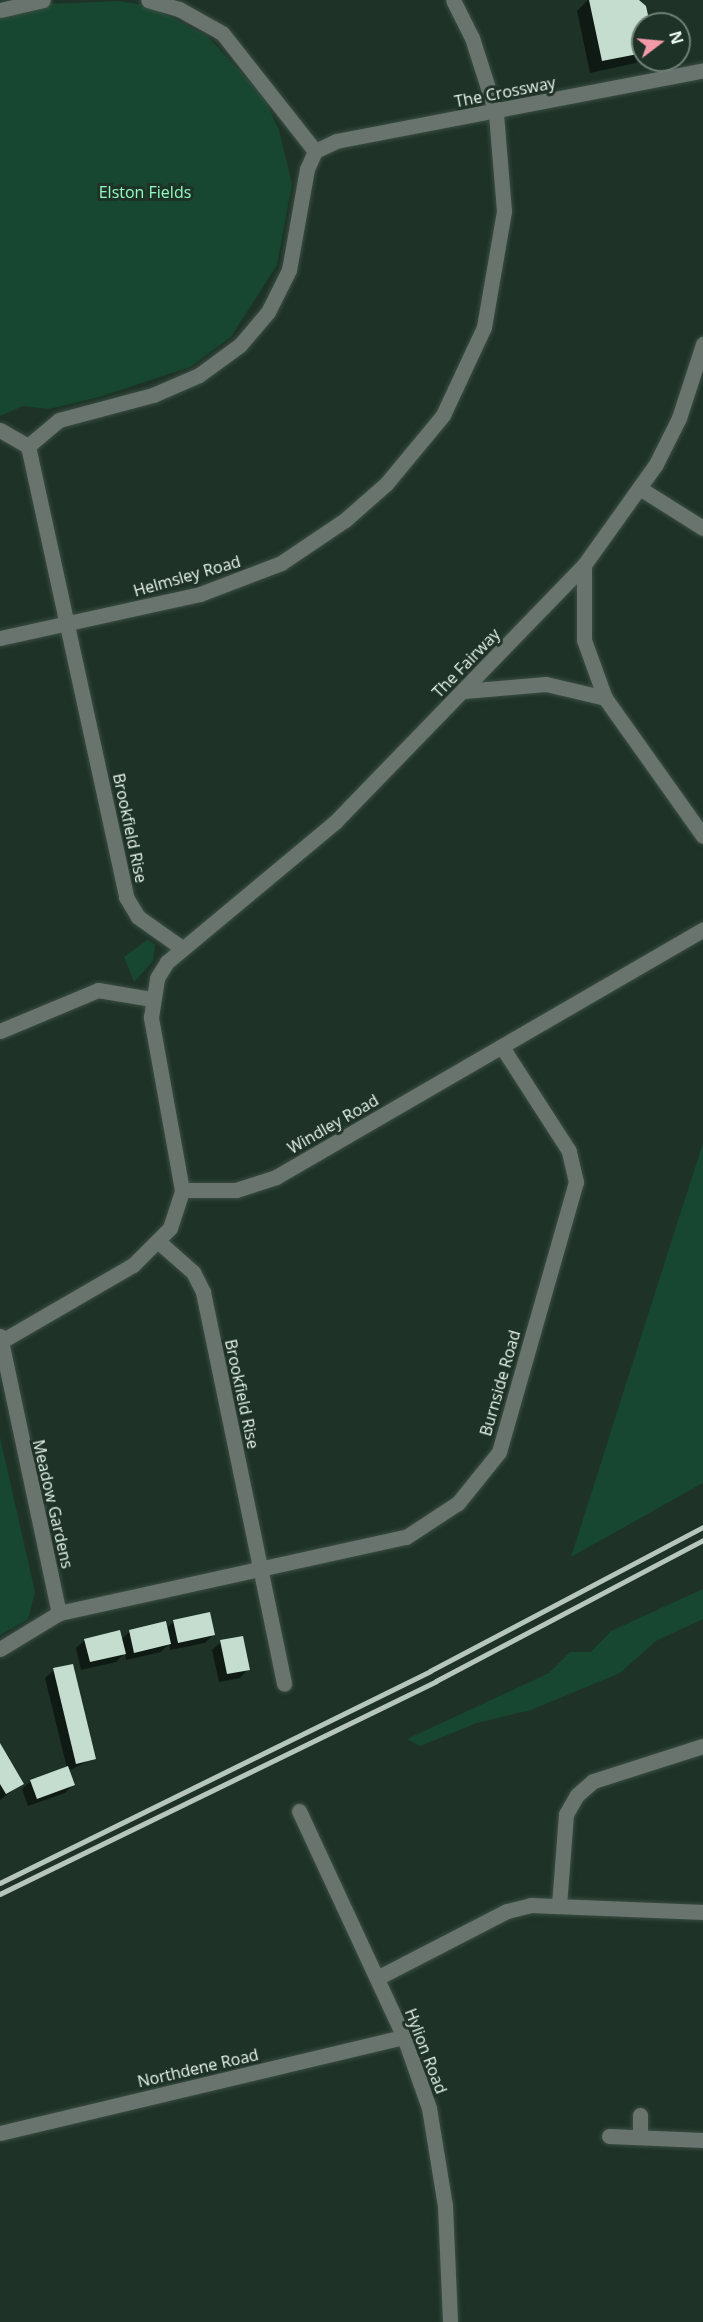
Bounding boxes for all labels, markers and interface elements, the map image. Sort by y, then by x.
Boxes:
north arrow [631,12,691,72]
text: N [664,28,689,47]
street label: The Crossway [453,73,557,111]
park label: Elston Fields [99,182,191,202]
street label: Helmsley Road [131,552,243,600]
street label: The Fairway [428,624,504,702]
street label: Brookfield Rise [109,771,151,885]
street label: Windley Road [284,1090,382,1158]
street label: Burnside Road [476,1328,524,1438]
street label: Brookfield Rise [221,1337,263,1451]
street label: Meadow Gardens [29,1438,77,1570]
street label: Hylion Road [401,2006,451,2096]
street label: Northdene Road [136,2045,260,2091]

